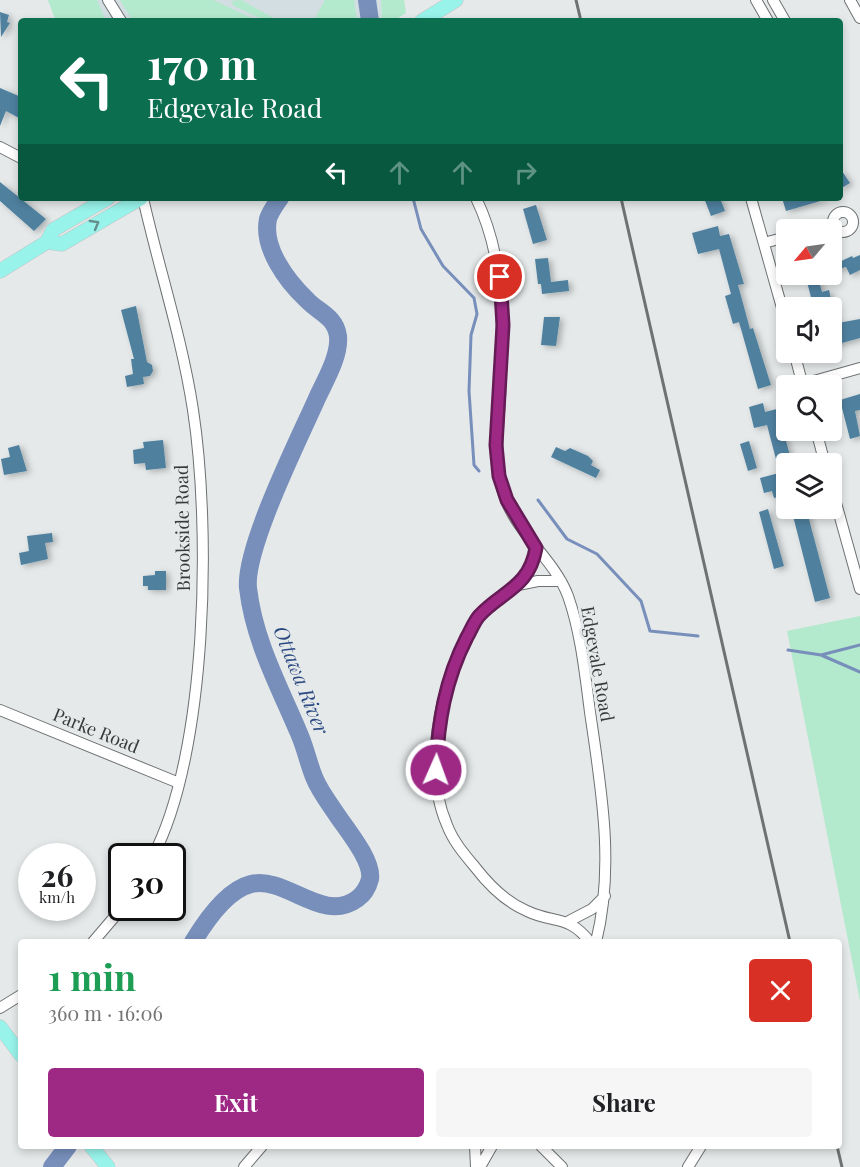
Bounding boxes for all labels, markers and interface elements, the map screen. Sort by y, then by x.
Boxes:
text: 170 m [147,35,257,91]
icon: left [48,42,126,120]
text: Edgevale Road [147,89,322,125]
icon: left [320,156,353,189]
icon: ahead [383,156,416,189]
icon: ahead [446,156,479,189]
icon: right [509,156,542,189]
north arrow [776,219,842,285]
map controls [776,219,842,519]
one-way arrow [89,220,99,232]
pin [474,251,525,302]
icon: arrive [483,260,516,293]
button: sound [776,297,842,363]
button: search [776,375,842,441]
button: layers [776,453,842,519]
street label: Brookside Road [169,464,195,591]
street label: Edgevale Road [576,604,620,724]
water label: Ottawa River [268,621,337,739]
street label: Parke Road [50,702,144,758]
position arrow [404,738,468,802]
speed limit sign: 30 [108,843,186,921]
text: 26 [41,855,73,895]
text: km/h [39,887,75,907]
text: 1 min [48,952,136,1000]
button: close [749,959,812,1022]
text: 360 m · 16:06 [48,999,163,1026]
button: Exit [48,1068,424,1137]
button: Share [436,1068,812,1137]

